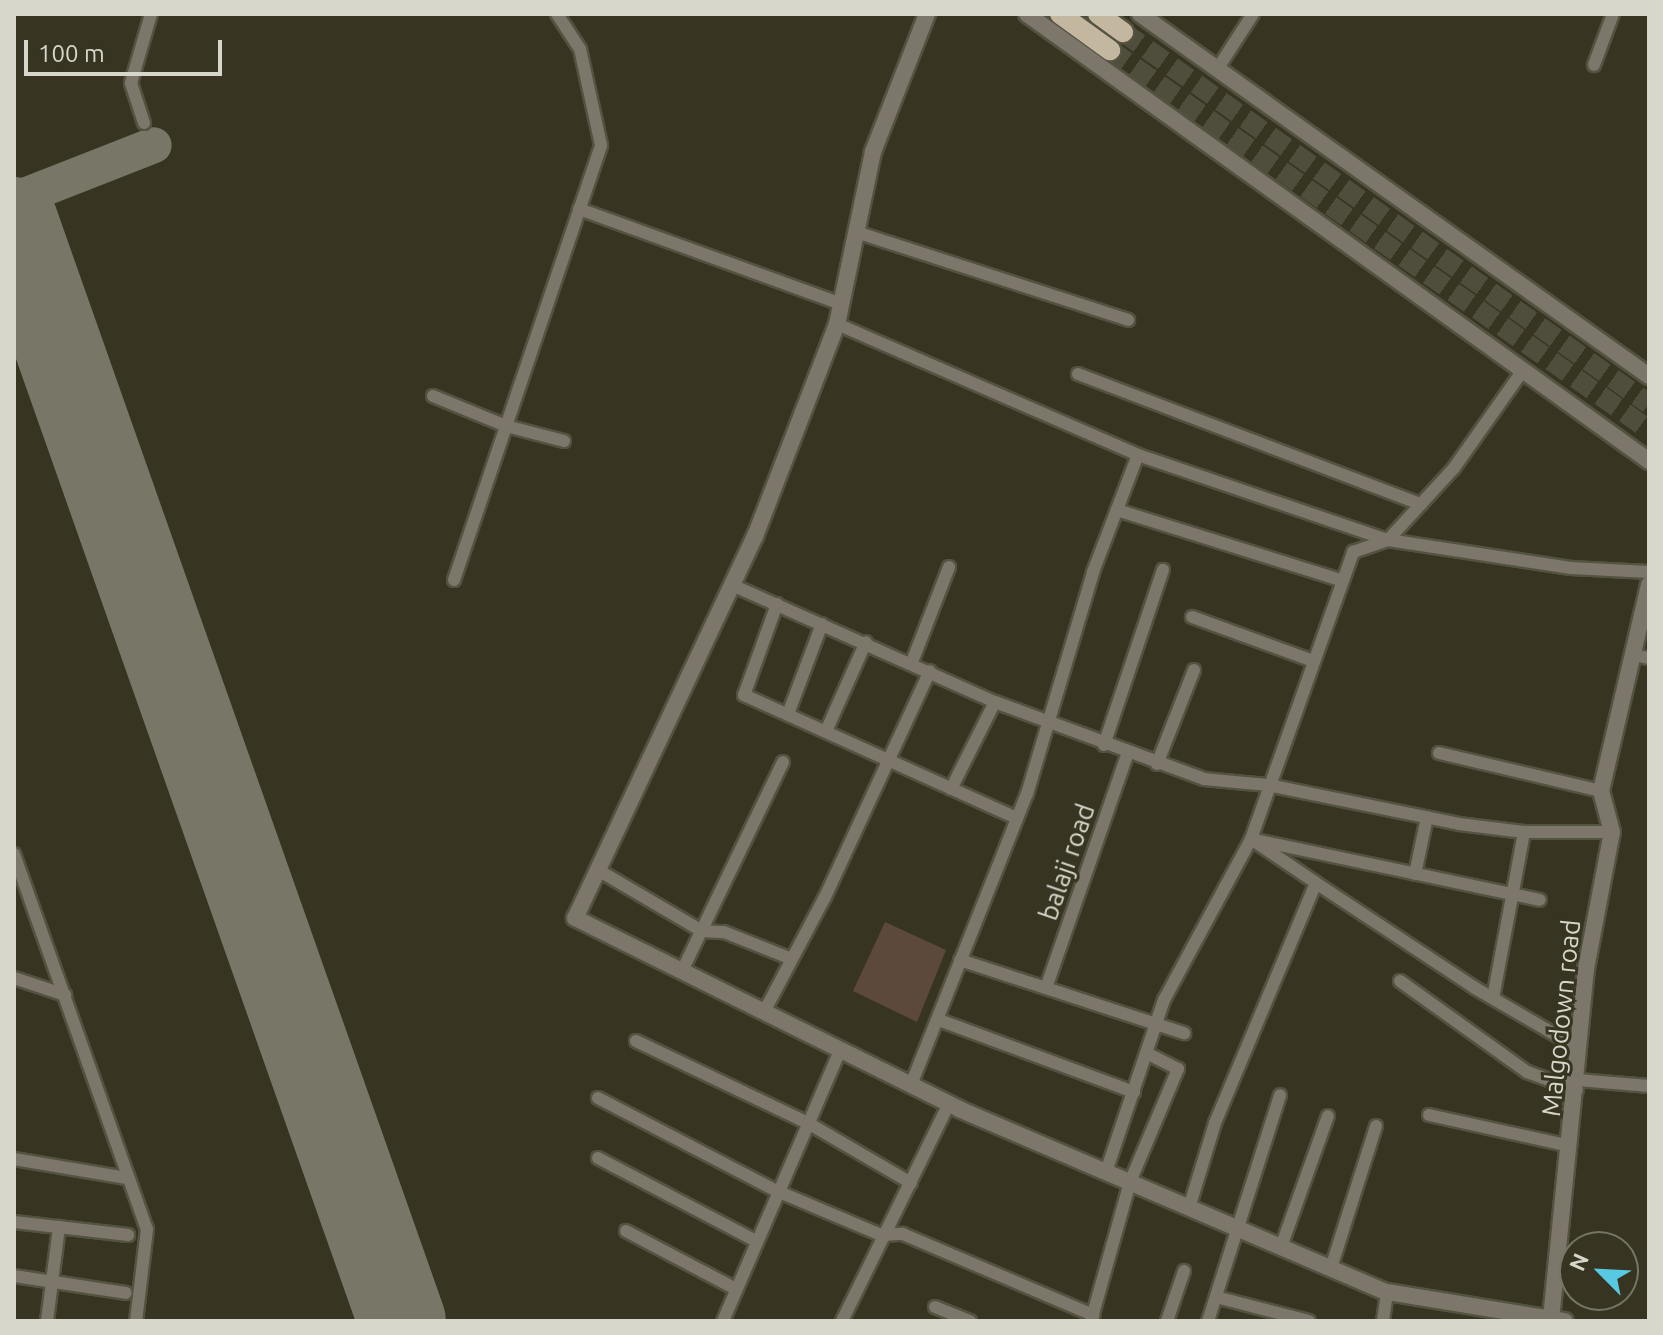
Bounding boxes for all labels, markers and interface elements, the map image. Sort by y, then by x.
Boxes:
scale bar [28,24,226,74]
text: 100 m [38,40,105,67]
street label: balaji road [1033,800,1101,924]
street label: Malgodown road [1535,918,1587,1118]
north arrow [1559,1231,1639,1311]
text: N [1564,1249,1593,1274]

